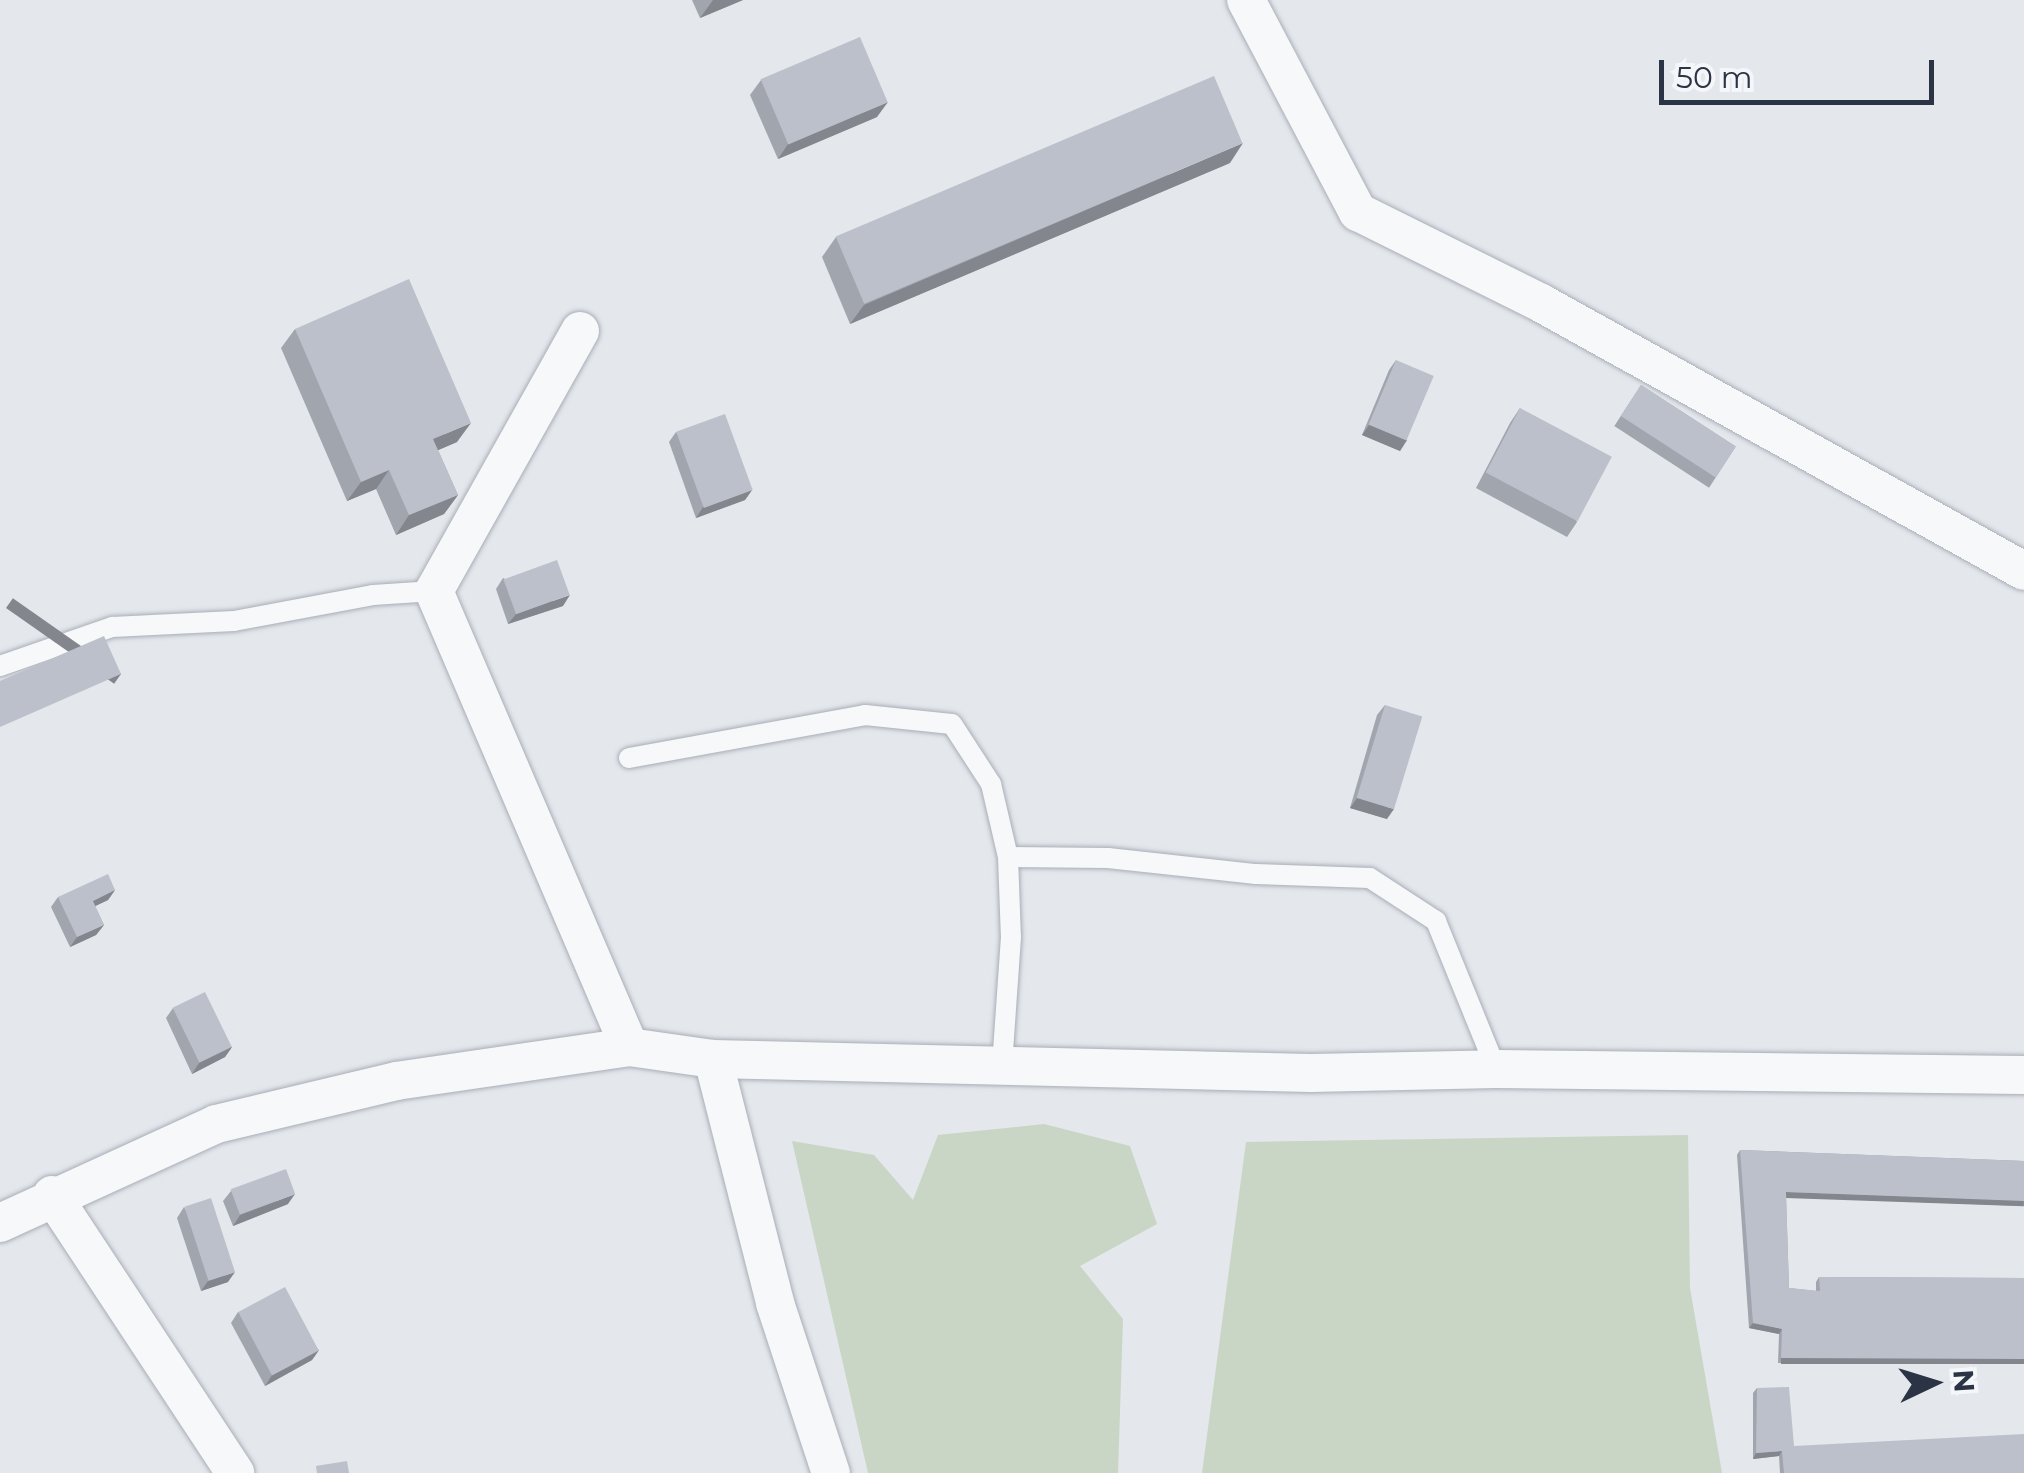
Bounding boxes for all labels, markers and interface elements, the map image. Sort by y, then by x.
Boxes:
scale bar [1664,40,1939,102]
text: 50 m [1676,59,1753,96]
north arrow [1884,1333,1984,1433]
text: N [1946,1368,1982,1393]

